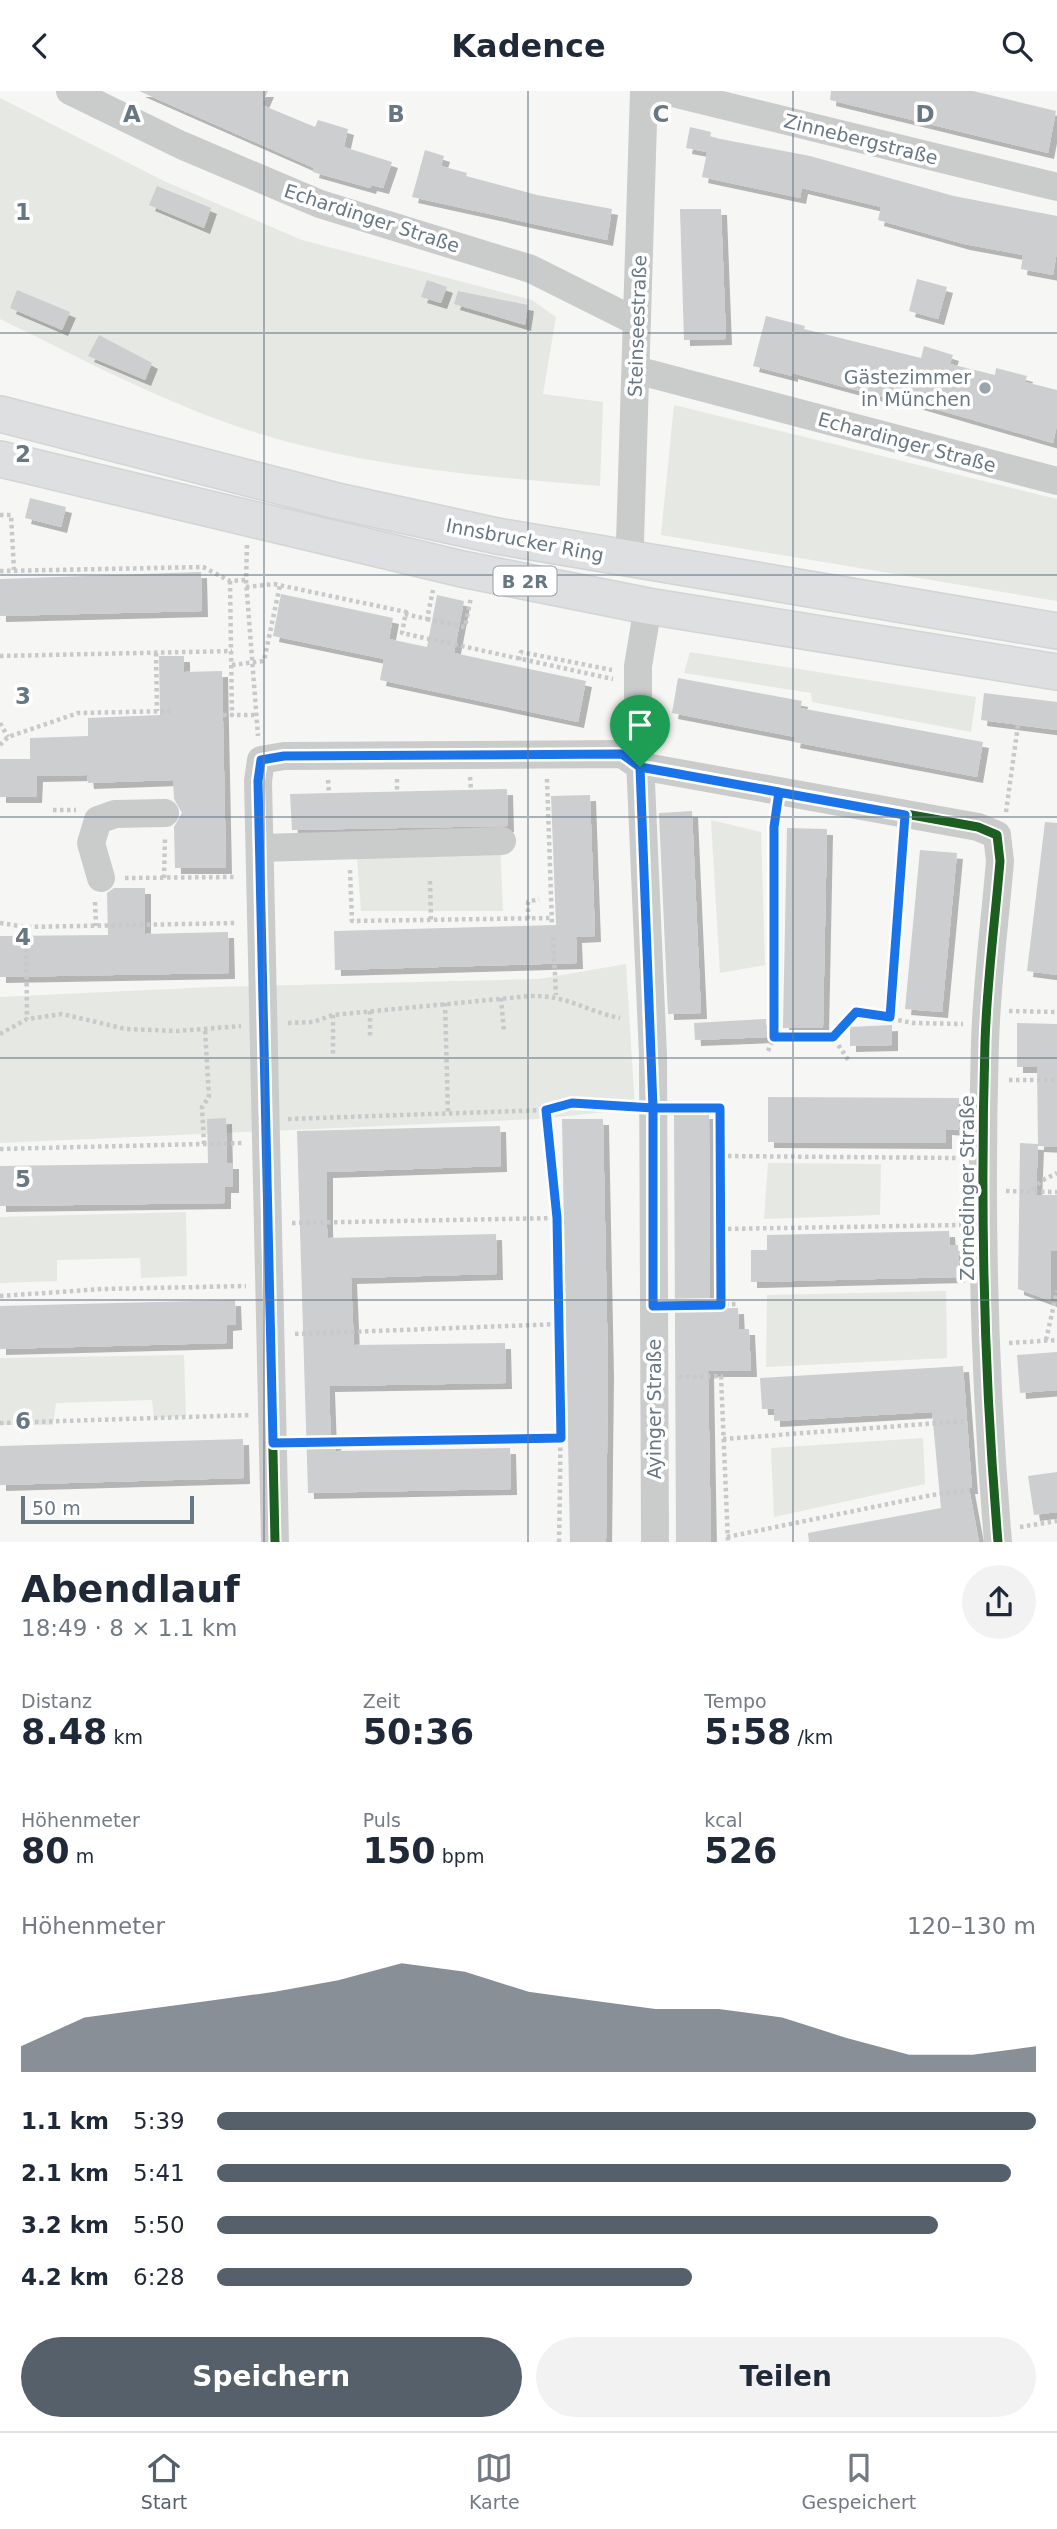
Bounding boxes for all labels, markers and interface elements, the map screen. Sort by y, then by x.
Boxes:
icon: back [21,27,59,65]
text: Kadence [451,27,606,65]
icon: search [998,27,1036,65]
text: A [123,101,141,127]
text: B [387,101,405,127]
text: C [653,101,669,127]
text: D [915,101,935,127]
street label: Zinnebergstraße [782,109,940,169]
street label: Echardinger Straße [281,179,463,257]
text: 1 [15,199,31,225]
street label: Steinseestraße [624,255,650,397]
place label: Gästezimmer in München [844,366,971,410]
marker: Gästezimmer in München [977,380,993,396]
street label: Echardinger Straße [816,408,998,476]
text: 2 [15,441,31,467]
street label: Innsbrucker Ring [444,514,606,566]
road number: B 2R [494,567,556,595]
text: 3 [15,683,31,709]
pin [610,695,670,767]
icon: arrive [621,706,659,744]
text: 4 [15,924,31,950]
street label: Zornedinger Straße [956,1095,978,1281]
text: 5 [15,1166,31,1192]
street label: Ayinger Straße [643,1339,665,1479]
text: 6 [15,1408,31,1434]
scale bar [21,1493,194,1525]
text: 50 m [32,1497,81,1519]
button: share [962,1565,1036,1639]
text: Abendlauf [21,1567,240,1611]
text: 18:49 · 8 × 1.1 km [21,1615,237,1641]
text: Distanz [21,1690,92,1712]
text: Zeit [363,1690,400,1712]
text: Tempo [704,1690,767,1712]
text: 8.48 [21,1712,107,1752]
text: 50:36 [363,1712,474,1752]
text: 5:58 [704,1712,791,1752]
text: km [107,1726,143,1748]
text: /km [791,1726,833,1748]
text: Höhenmeter [21,1809,140,1831]
text: Puls [363,1809,401,1831]
text: kcal [704,1809,743,1831]
text: 80 [21,1831,70,1871]
text: 150 [363,1831,436,1871]
text: 526 [704,1831,777,1871]
text: m [70,1845,94,1867]
text: bpm [436,1845,484,1867]
text: Höhenmeter [21,1913,165,1939]
text: 120–130 m [907,1913,1036,1939]
text: 1.1 km [21,2108,109,2134]
text: 5:39 [133,2108,185,2134]
text: 2.1 km [21,2160,109,2186]
text: 5:41 [133,2160,185,2186]
text: 3.2 km [21,2212,109,2238]
text: 5:50 [133,2212,185,2238]
text: 4.2 km [21,2264,109,2290]
text: 6:28 [133,2264,185,2290]
button: Speichern [21,2337,522,2417]
button: Teilen [536,2337,1036,2417]
tab: Start [141,2449,187,2513]
tab: Karte [469,2449,520,2513]
tab: Gespeichert [801,2449,916,2513]

